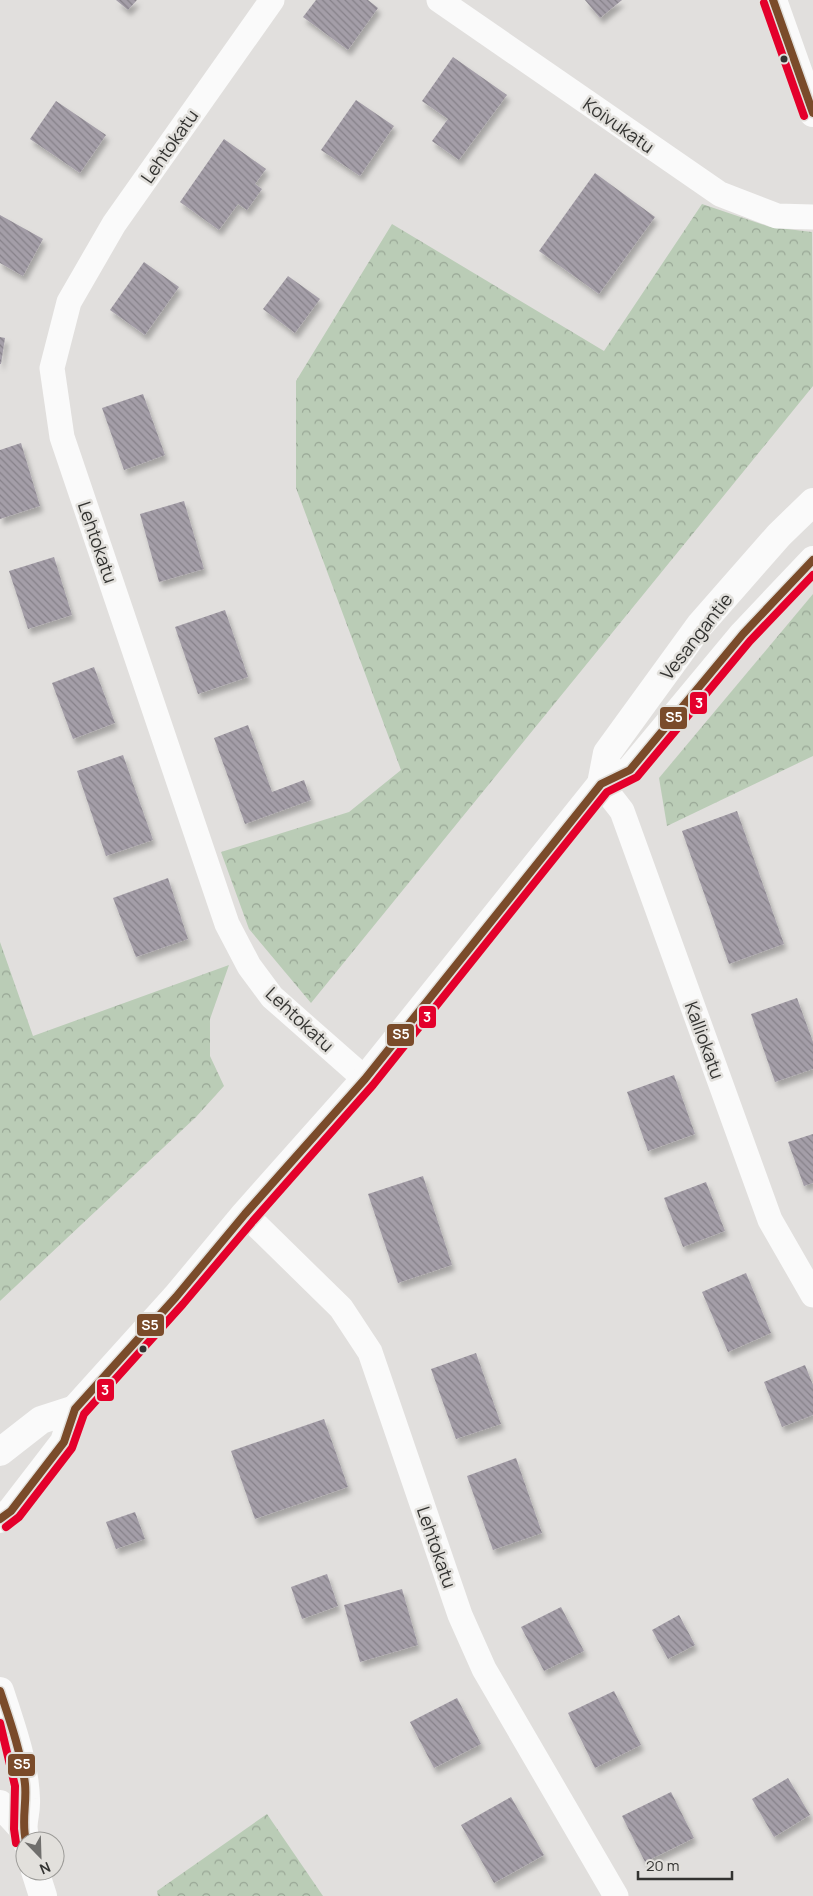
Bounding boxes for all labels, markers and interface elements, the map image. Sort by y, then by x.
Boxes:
unlabelled marker [779,54,789,64]
street label: Koivukatu [579,92,659,158]
street label: Lehtokatu [135,104,203,188]
street label: Lehtokatu [73,498,123,586]
street label: Vesangantie [655,588,737,684]
line badge: 3 [689,691,708,715]
text: 3 [695,693,703,712]
line badge: S5 [659,706,688,730]
text: S5 [665,707,683,726]
street label: Lehtokatu [261,981,339,1057]
street label: Kalliokatu [680,998,730,1082]
line badge: 3 [418,1005,437,1029]
text: 3 [423,1007,431,1026]
line badge: S5 [386,1023,415,1047]
text: S5 [392,1024,410,1043]
line badge: S5 [136,1313,165,1337]
text: S5 [141,1315,159,1334]
unlabelled marker [138,1344,148,1354]
line badge: 3 [96,1378,115,1402]
text: 3 [101,1380,109,1399]
street label: Lehtokatu [412,1503,462,1591]
line badge: S5 [7,1753,36,1777]
text: S5 [13,1754,31,1773]
north arrow [15,1831,65,1881]
scale bar [638,1848,732,1880]
text: 20 m [646,1855,679,1876]
text: N [37,1858,54,1879]

